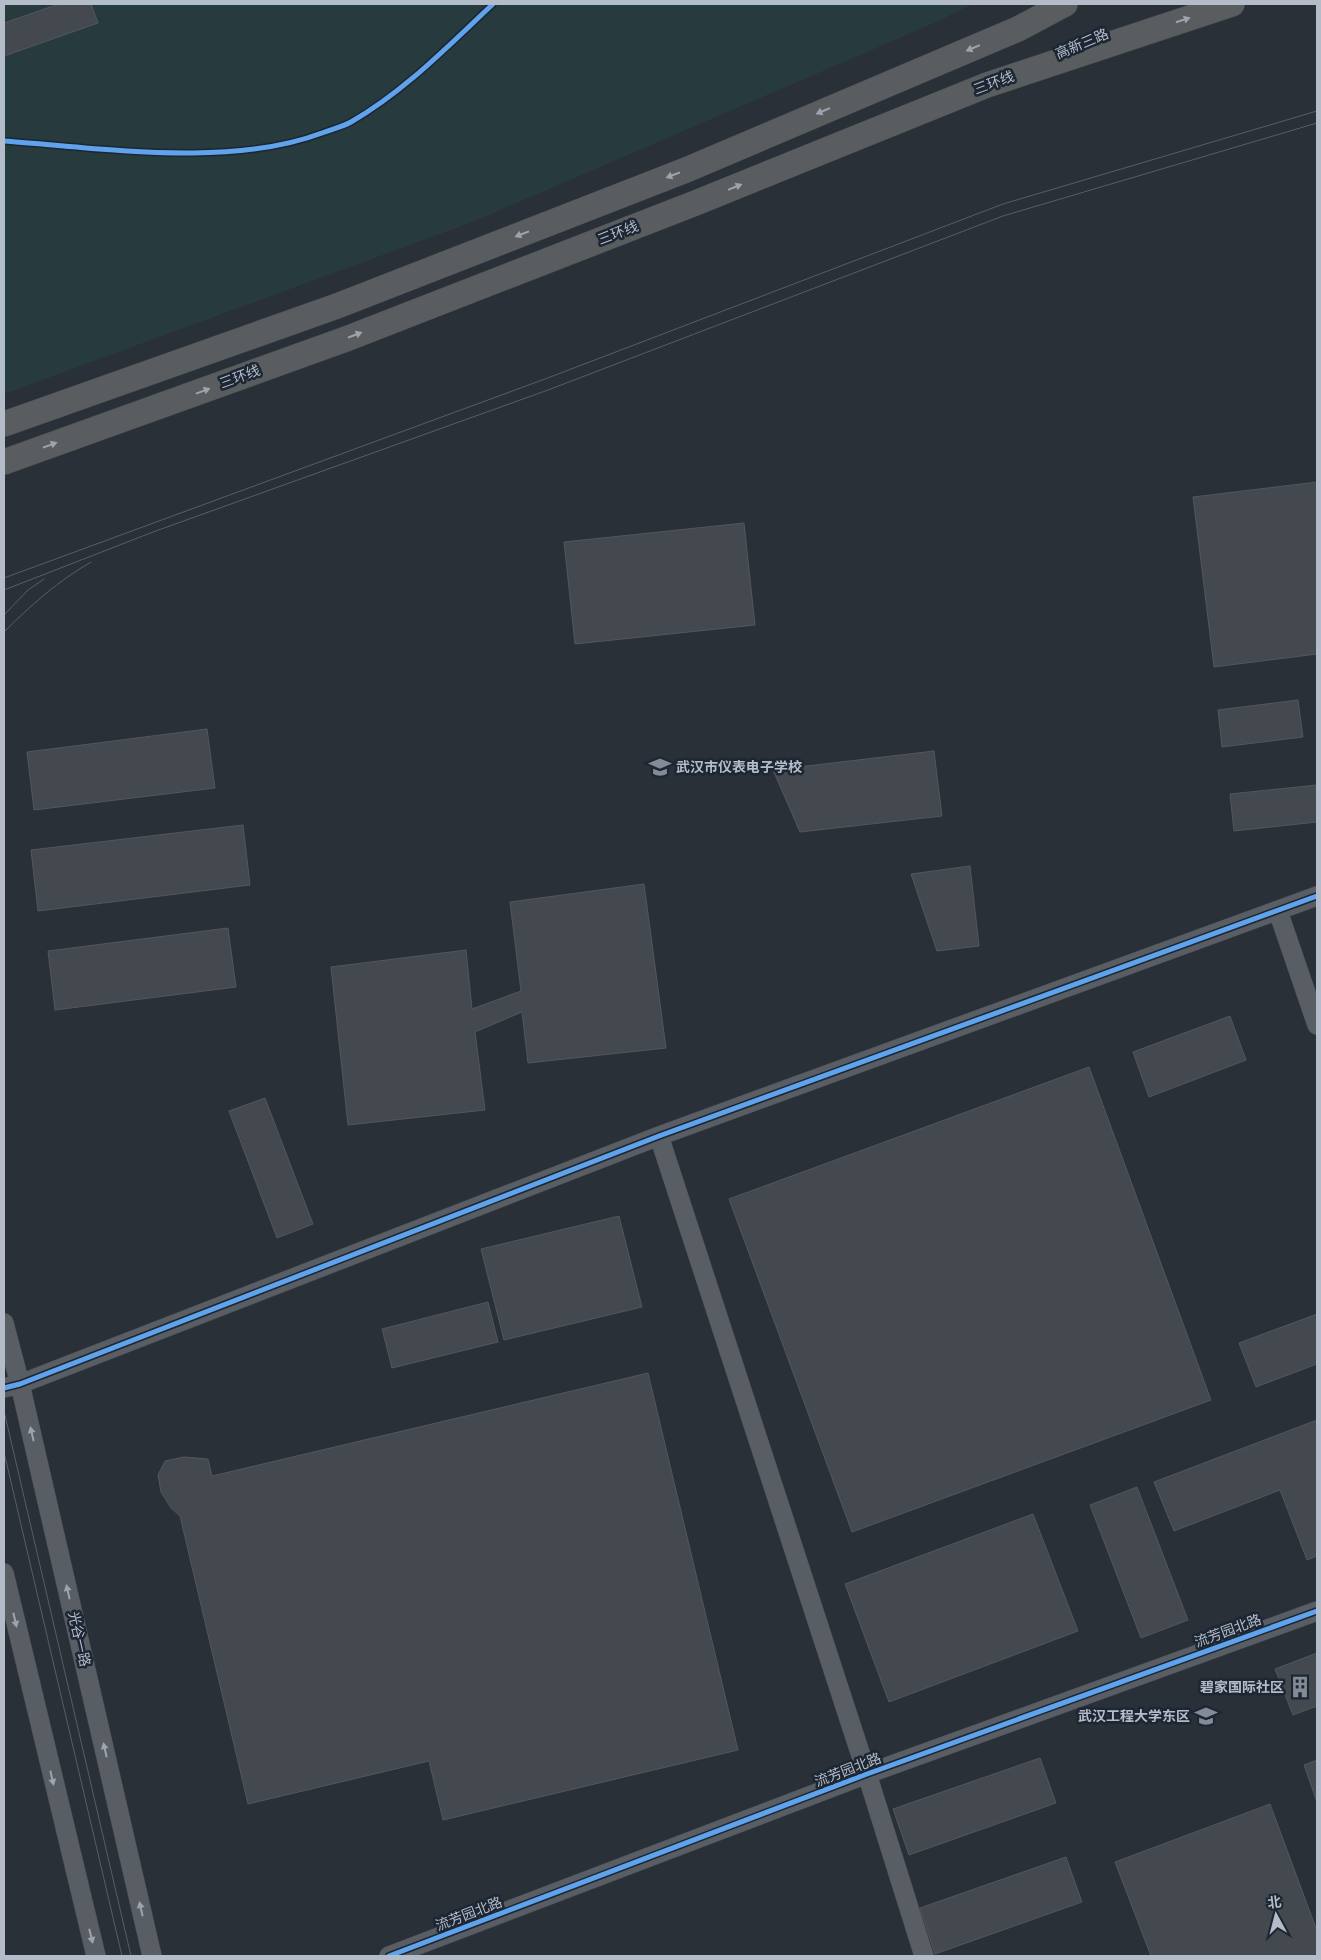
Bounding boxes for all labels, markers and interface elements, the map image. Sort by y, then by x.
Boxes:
one-way arrow [1175,16,1190,23]
street label: 高新三路 [1053,25,1111,63]
one-way arrow [966,44,980,52]
street label: 三环线 [971,68,1017,98]
one-way arrow [816,108,830,116]
one-way arrow [666,171,681,179]
one-way arrow [728,183,743,191]
street label: 三环线 [595,218,641,248]
one-way arrow [514,230,529,238]
one-way arrow [348,331,363,339]
street label: 三环线 [217,362,263,392]
one-way arrow [195,387,210,394]
one-way arrow [42,441,57,449]
school or university icon: 武汉市仪表电子学校 [647,754,673,780]
place label: 武汉市仪表电子学校 [676,759,802,776]
one-way arrow [28,1426,36,1441]
one-way arrow [64,1585,72,1600]
street label: 光谷一路 [64,1610,94,1668]
street label: 流芳园北路 [1192,1611,1264,1651]
one-way arrow [11,1613,19,1628]
building icon: 碧家国际社区 [1287,1674,1313,1700]
place label: 碧家国际社区 [1200,1679,1284,1696]
school or university icon: 武汉工程大学东区 [1193,1703,1219,1729]
place label: 武汉工程大学东区 [1078,1708,1190,1725]
one-way arrow [101,1743,109,1758]
street label: 流芳园北路 [812,1750,884,1790]
one-way arrow [48,1771,56,1786]
north arrow [1251,1890,1301,1940]
text: 北 [1266,1893,1282,1912]
street label: 流芳园北路 [433,1894,505,1934]
one-way arrow [137,1901,145,1916]
one-way arrow [87,1928,95,1944]

